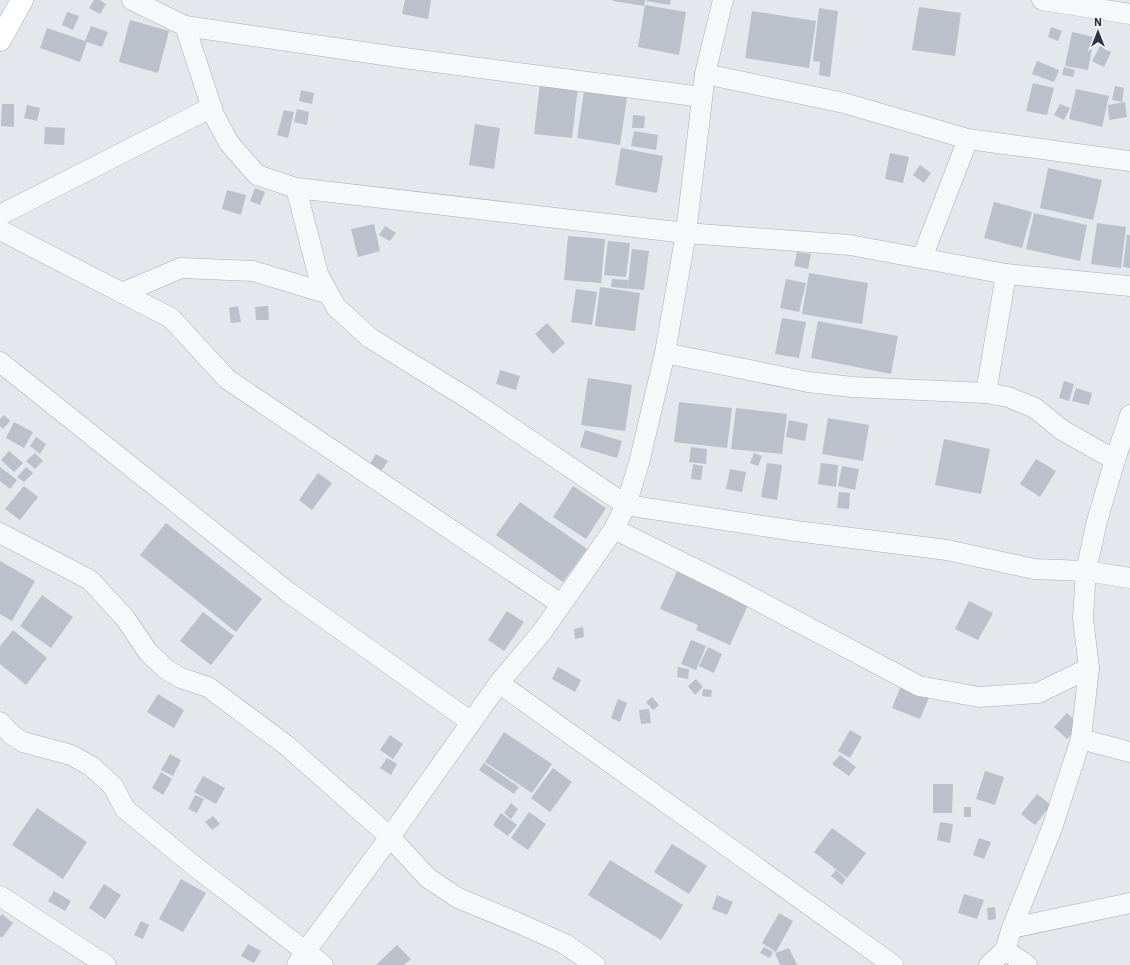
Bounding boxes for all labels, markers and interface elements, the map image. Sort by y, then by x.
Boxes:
north arrow [1078,12,1118,52]
text: N [1094,15,1102,29]

